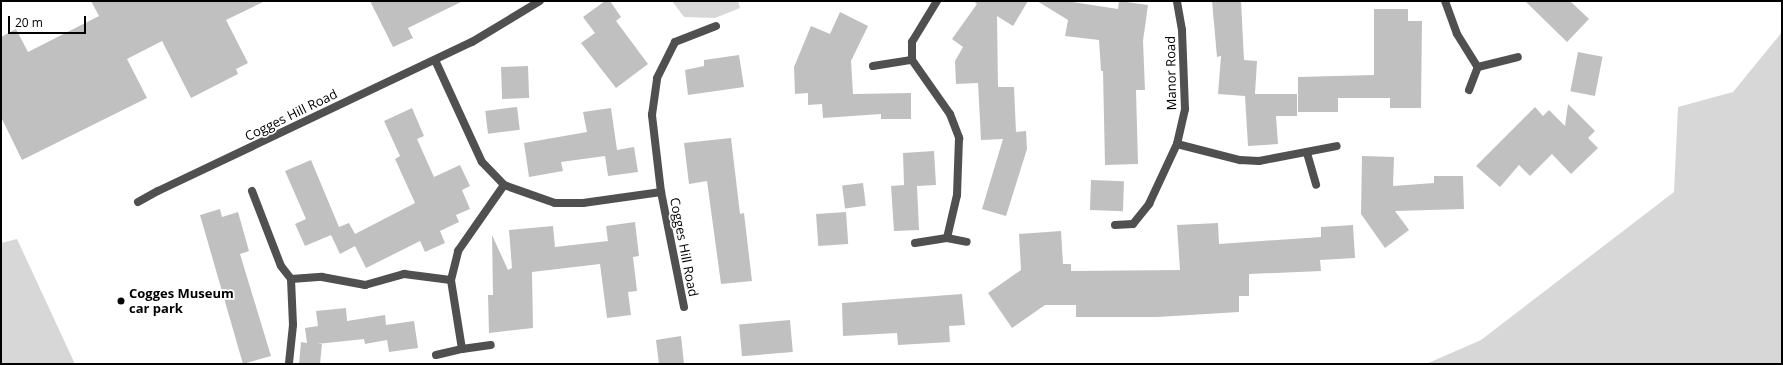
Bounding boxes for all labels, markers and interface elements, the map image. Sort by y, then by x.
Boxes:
scale bar [10,8,88,34]
text: 20 m [15,14,43,31]
street label: Manor Road [1163,36,1179,110]
street label: Cogges Hill Road [242,86,340,144]
street label: Cogges Hill Road [667,196,701,298]
place label: Cogges Museum car park [129,286,234,317]
marker: Cogges Museum car park [116,296,126,306]

